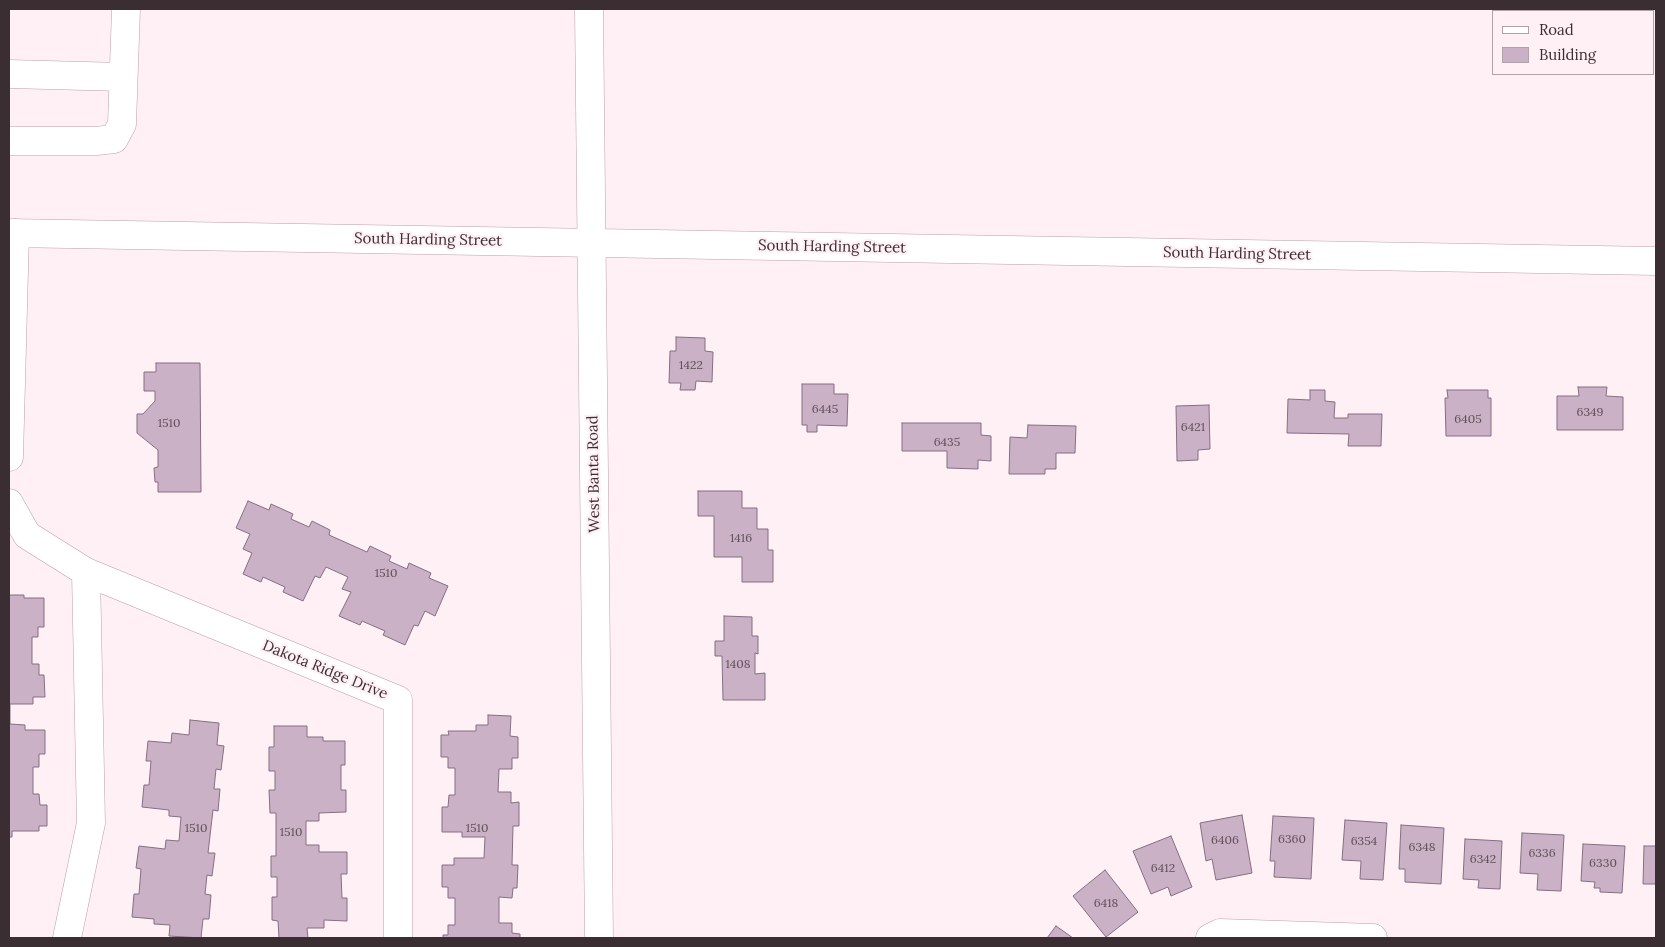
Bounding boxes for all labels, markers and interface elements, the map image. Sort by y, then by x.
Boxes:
legend [1492,10,1655,75]
text: Road [1539,20,1574,39]
text: Building [1539,45,1596,64]
street label: South Harding Street [354,230,502,250]
street label: South Harding Street [758,237,906,257]
street label: South Harding Street [1163,244,1311,264]
house number: 1422 [679,359,703,373]
house number: 6445 [812,403,838,417]
house number: 6349 [1576,406,1604,420]
house number: 6405 [1454,413,1482,427]
street label: West Banta Road [584,415,604,533]
house number: 1510 [158,417,180,431]
house number: 6421 [1181,421,1205,435]
house number: 6435 [934,436,960,450]
house number: 1416 [730,532,752,546]
house number: 1510 [375,567,397,581]
street label: Dakota Ridge Drive [260,637,390,703]
house number: 1408 [725,658,751,672]
house number: 1510 [185,822,207,836]
house number: 1510 [466,822,488,836]
house number: 1510 [280,826,302,840]
house number: 6360 [1278,833,1306,847]
house number: 6406 [1211,834,1239,848]
house number: 6354 [1351,835,1377,849]
house number: 6348 [1409,841,1435,855]
house number: 6336 [1528,847,1556,861]
house number: 6342 [1470,853,1496,867]
house number: 6330 [1589,857,1617,871]
house number: 6412 [1151,862,1175,876]
house number: 6418 [1094,897,1118,911]

